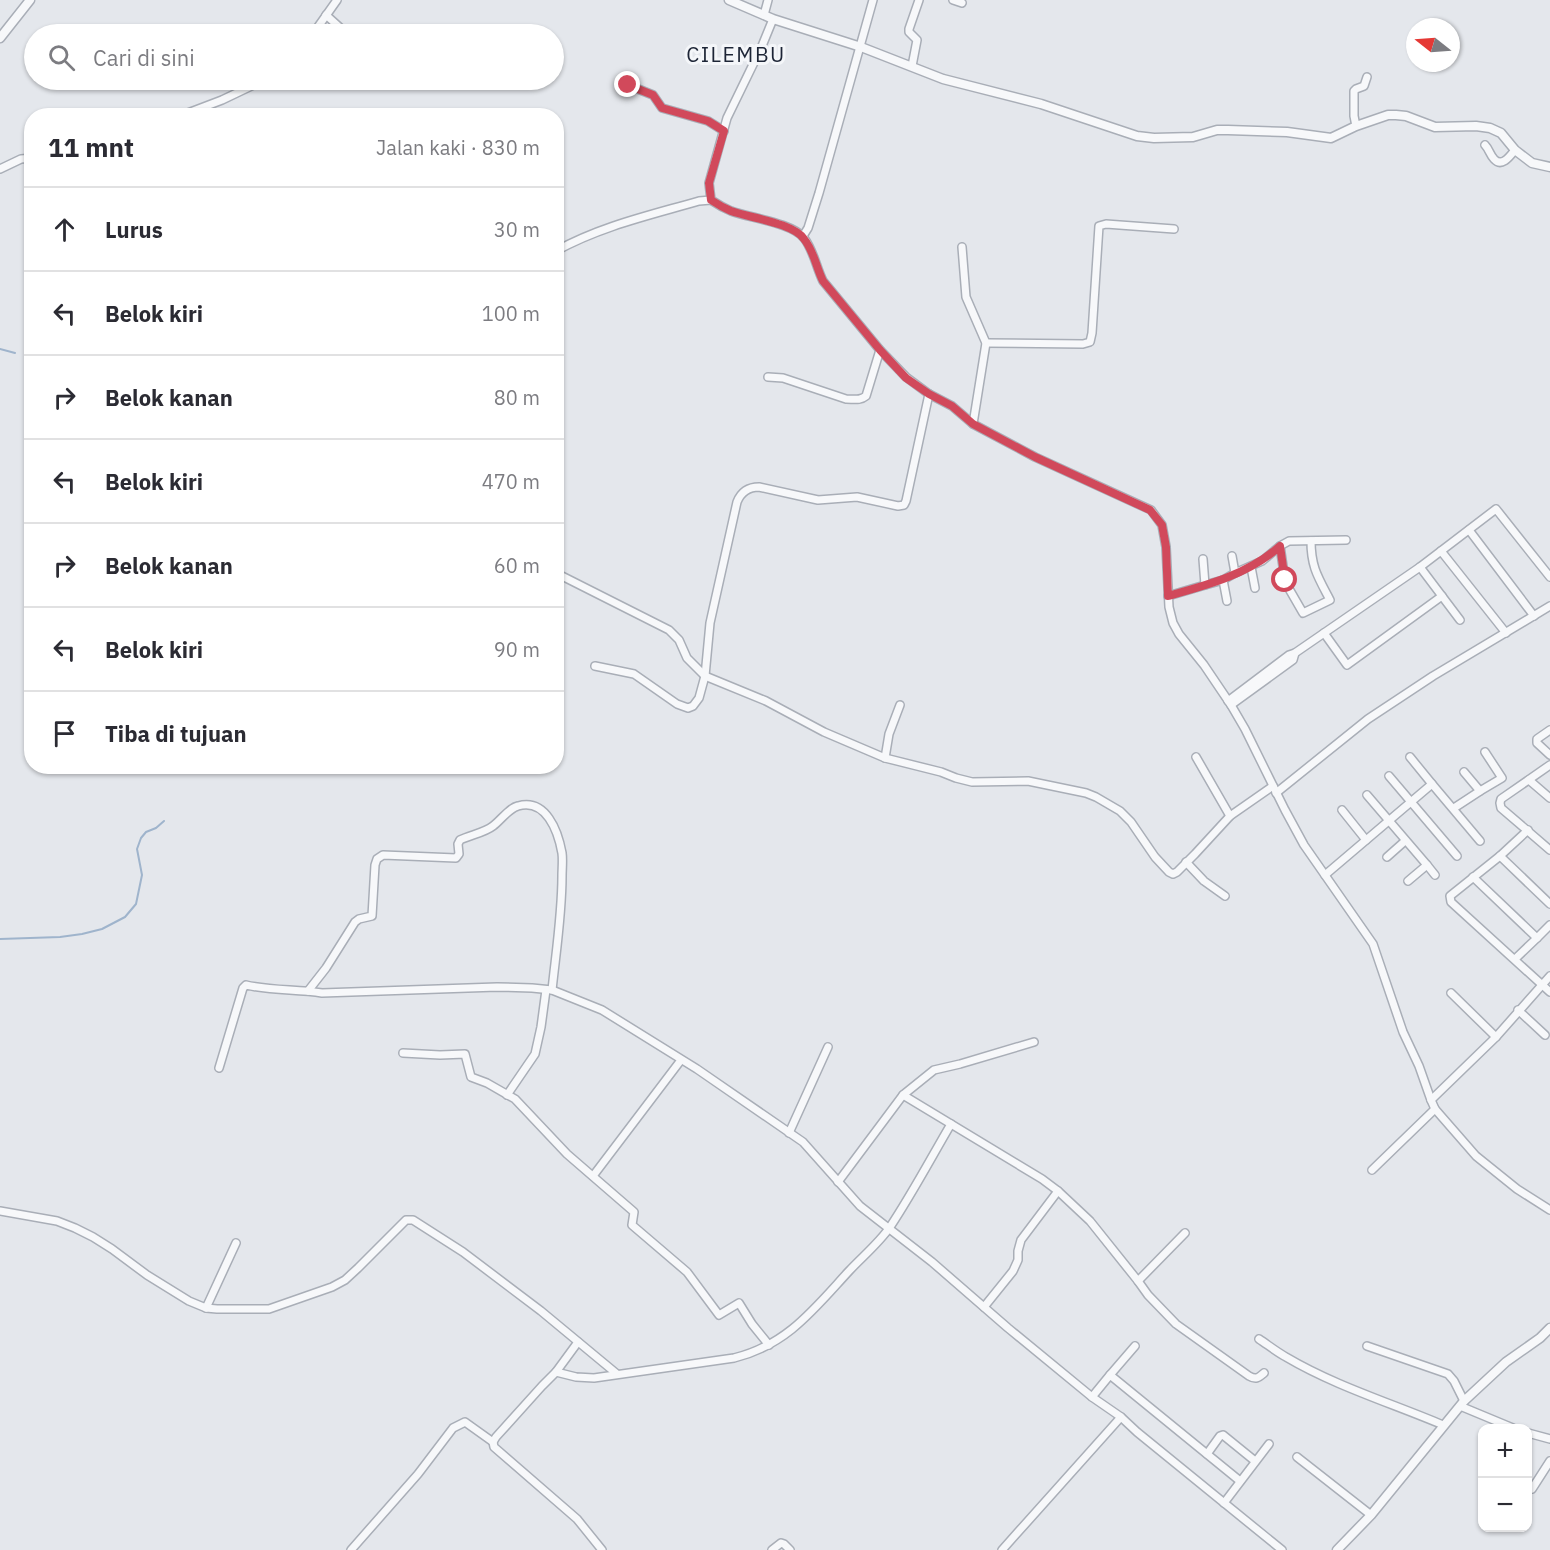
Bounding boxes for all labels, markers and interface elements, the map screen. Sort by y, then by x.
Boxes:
north arrow [1406,18,1460,72]
search box [24,24,564,90]
district label: CILEMBU [686,40,786,68]
icon: search [45,41,78,74]
text: Cari di sini [93,43,195,72]
route end [614,71,640,97]
text: 11 mnt [48,130,134,164]
text: Jalan kaki · 830 m [376,134,540,161]
icon: ahead [48,213,81,246]
text: Lurus [105,215,163,244]
text: 30 m [494,216,540,243]
icon: left [48,297,81,330]
text: Belok kiri [105,299,203,328]
text: 100 m [482,300,540,327]
icon: right [48,381,81,414]
text: Belok kanan [105,383,233,412]
text: 80 m [494,384,540,411]
icon: left [48,465,81,498]
text: Belok kiri [105,467,203,496]
text: 470 m [482,468,540,495]
icon: right [48,549,81,582]
text: Belok kanan [105,551,233,580]
text: 60 m [494,552,540,579]
route start [1271,566,1297,592]
icon: left [48,633,81,666]
text: Belok kiri [105,635,203,664]
text: 90 m [494,636,540,663]
icon: arrive [48,717,81,750]
text: Tiba di tujuan [105,719,247,748]
map controls [1478,1424,1532,1532]
button: + [1478,1424,1532,1478]
button: − [1478,1478,1532,1532]

